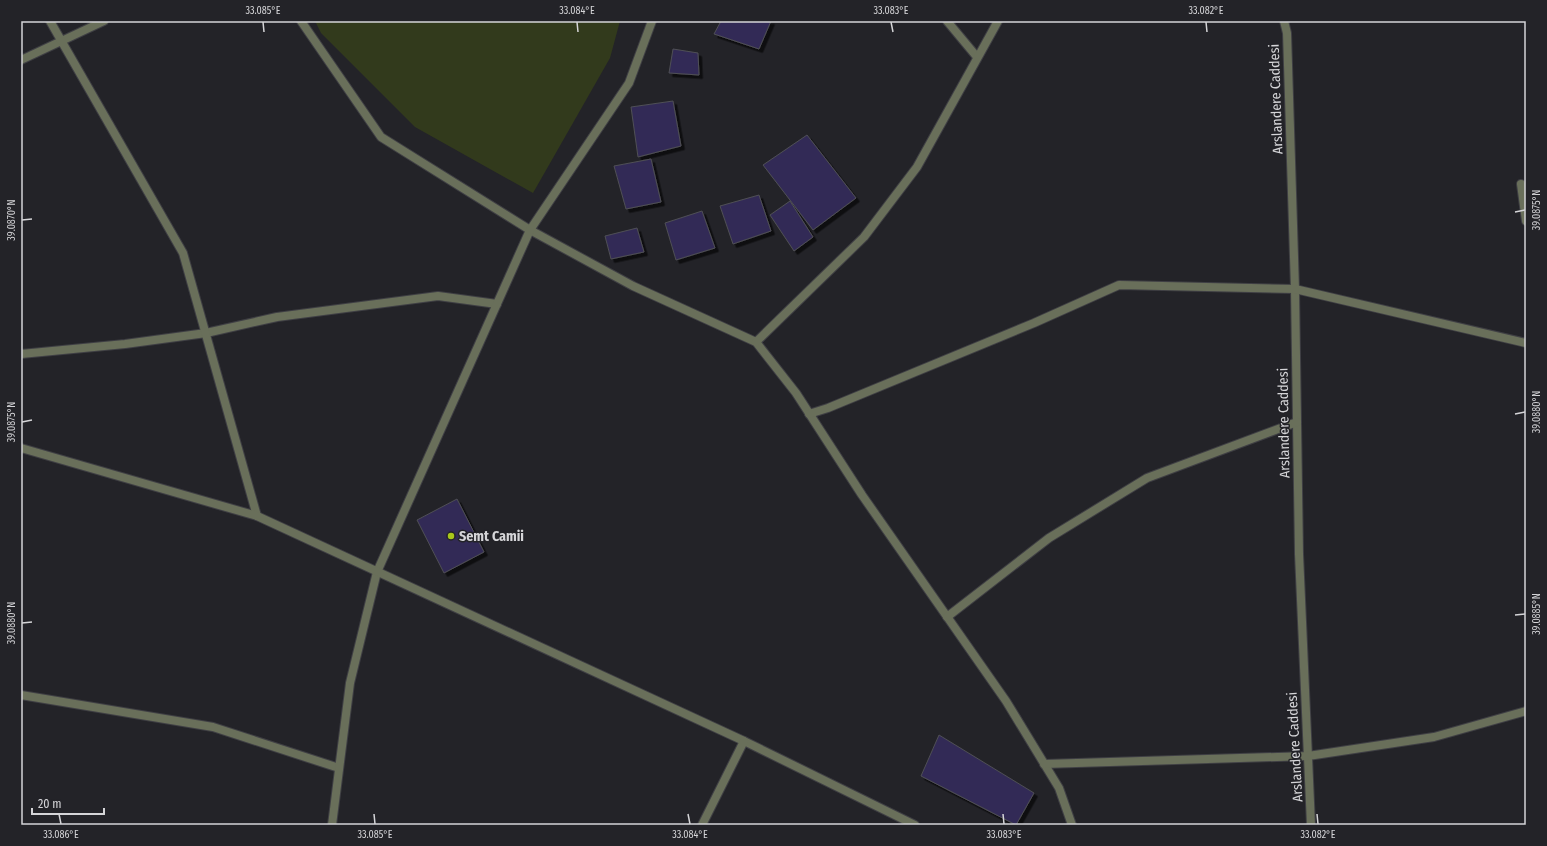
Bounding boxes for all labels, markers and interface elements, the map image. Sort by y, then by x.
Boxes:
text: 33.085°E [245,5,281,17]
text: 33.084°E [559,5,595,17]
text: 33.083°E [873,5,909,17]
text: 33.082°E [1189,5,1224,17]
street label: Arslandere Caddesi [1266,44,1286,154]
text: 39.0875°N [1531,190,1543,230]
text: 39.0870°N [6,199,18,241]
street label: Arslandere Caddesi [1275,368,1293,478]
text: 39.0880°N [1531,391,1543,433]
text: 39.0875°N [6,402,18,442]
place label: Semt Camii [459,528,524,545]
marker: Semt Camii [446,531,456,541]
text: 39.0885°N [1531,593,1543,635]
text: 39.0880°N [6,602,18,644]
street label: Arslandere Caddesi [1284,691,1306,803]
scale bar [32,790,104,816]
text: 20 m [38,797,62,811]
text: 33.086°E [43,829,79,841]
text: 33.085°E [357,829,393,841]
text: 33.084°E [672,829,708,841]
text: 33.083°E [986,829,1022,841]
text: 33.082°E [1301,829,1336,841]

